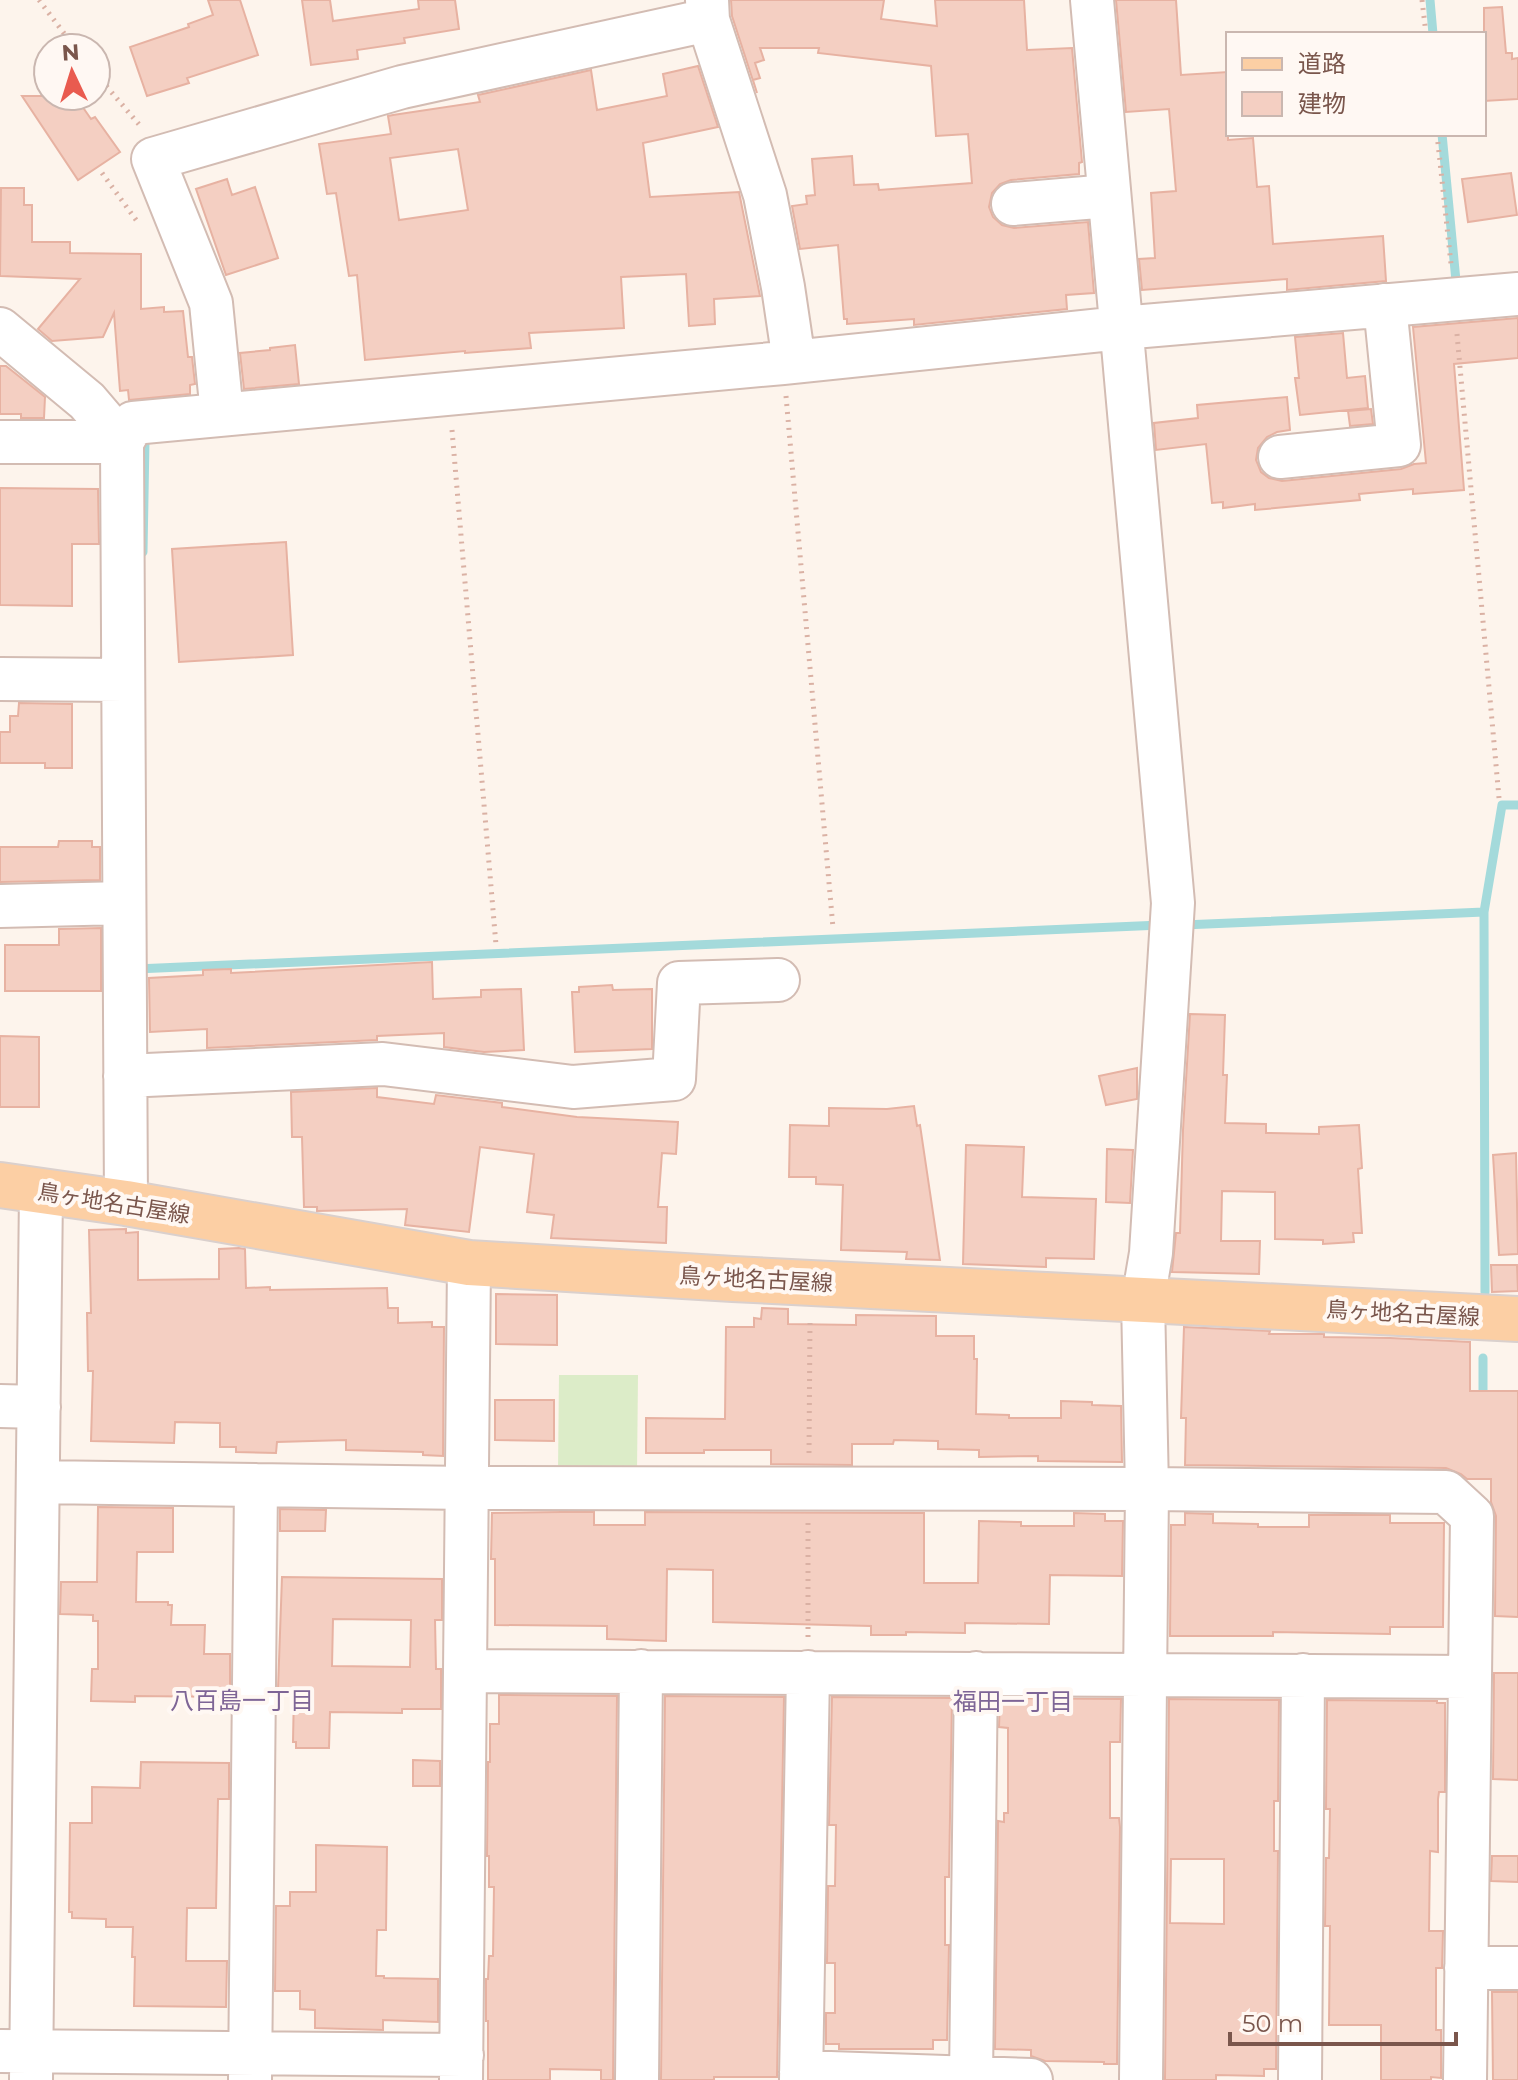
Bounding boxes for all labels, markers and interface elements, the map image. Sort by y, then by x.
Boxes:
north arrow [32,32,112,112]
legend [1226,32,1486,136]
text: N [61,38,80,67]
text: 道路 [1298,49,1346,78]
text: 建物 [1298,89,1346,118]
street label: 鳥ヶ地名古屋線 [36,1178,192,1229]
street label: 鳥ヶ地名古屋線 [678,1262,834,1297]
street label: 鳥ヶ地名古屋線 [1325,1296,1481,1331]
district label: 八百島一丁目 [170,1686,314,1715]
district label: 福田一丁目 [953,1687,1073,1716]
scale bar [1230,1996,1456,2046]
text: 50 m [1242,2009,1303,2038]

